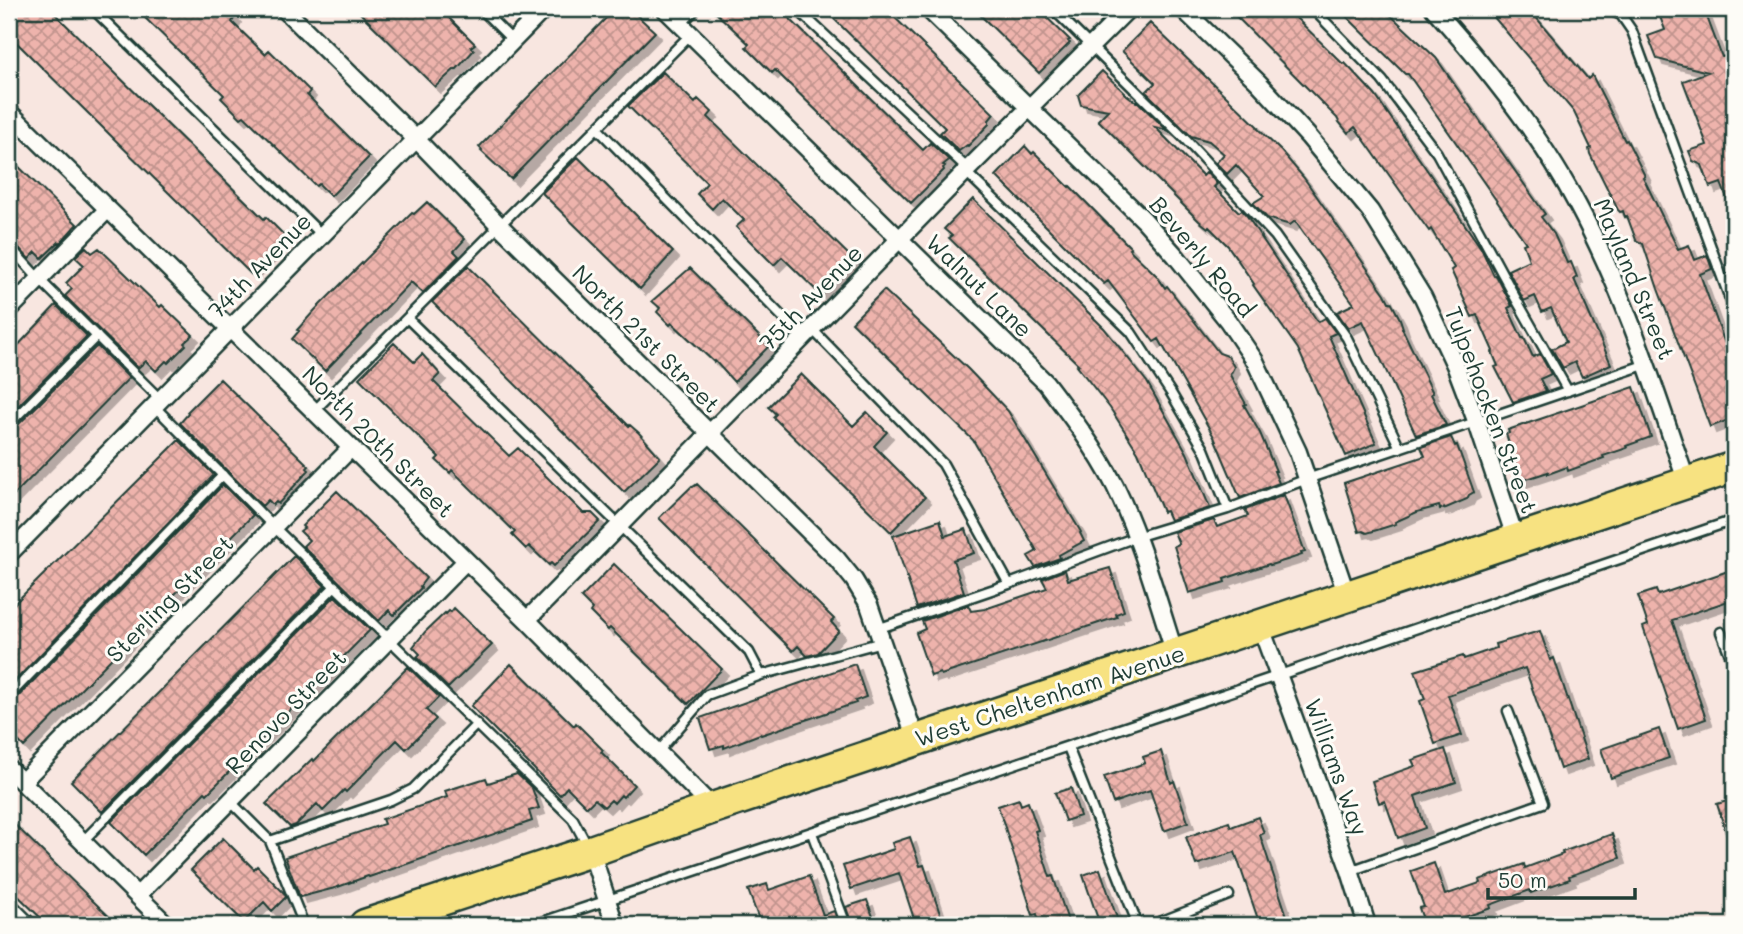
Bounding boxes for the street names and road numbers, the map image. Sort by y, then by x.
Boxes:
street label: Beverly Road [1143,190,1262,323]
street label: Mayland Street [1587,193,1682,364]
street label: 74th Avenue [201,206,317,325]
street label: Walnut Lane [920,227,1039,343]
street label: 75th Avenue [752,238,868,357]
street label: North 21st Street [566,258,727,419]
street label: Tulpehocken Street [1439,302,1545,517]
street label: North 20th Street [296,359,461,524]
street label: Sterling Street [99,528,239,668]
street label: West Cheltenham Avenue [911,637,1189,753]
street label: Renovo Street [218,643,352,780]
street label: Williams Way [1298,694,1376,839]

